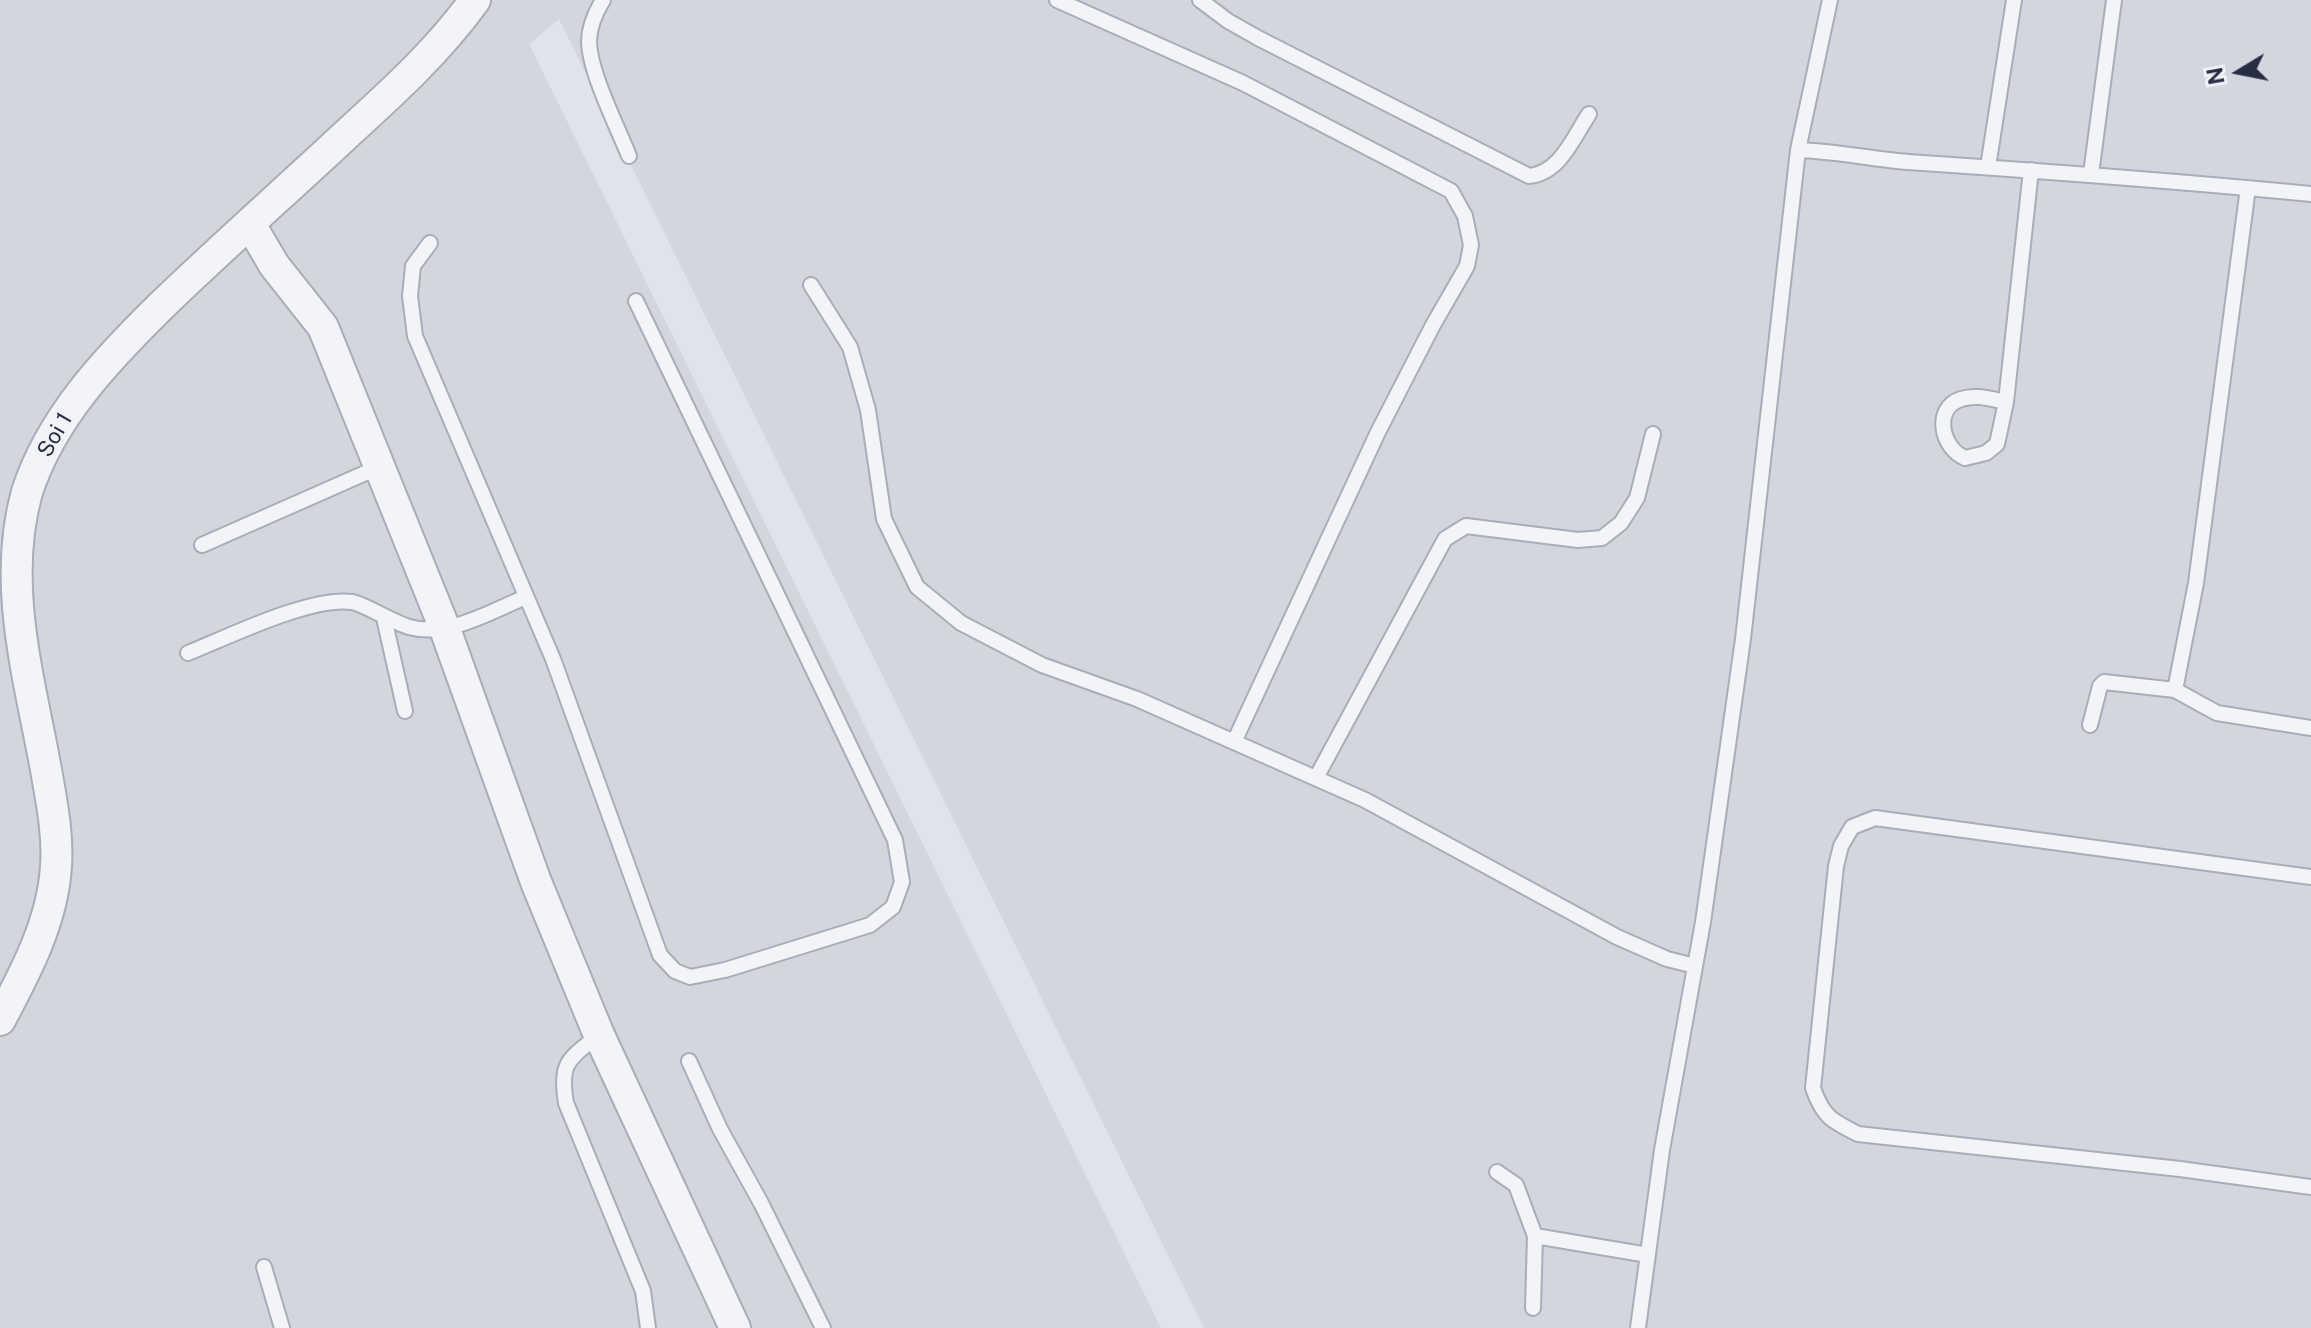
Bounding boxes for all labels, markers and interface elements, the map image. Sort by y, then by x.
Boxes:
north arrow [2199,32,2279,112]
text: N [2201,65,2230,87]
street label: Soi 1 [32,408,78,462]

